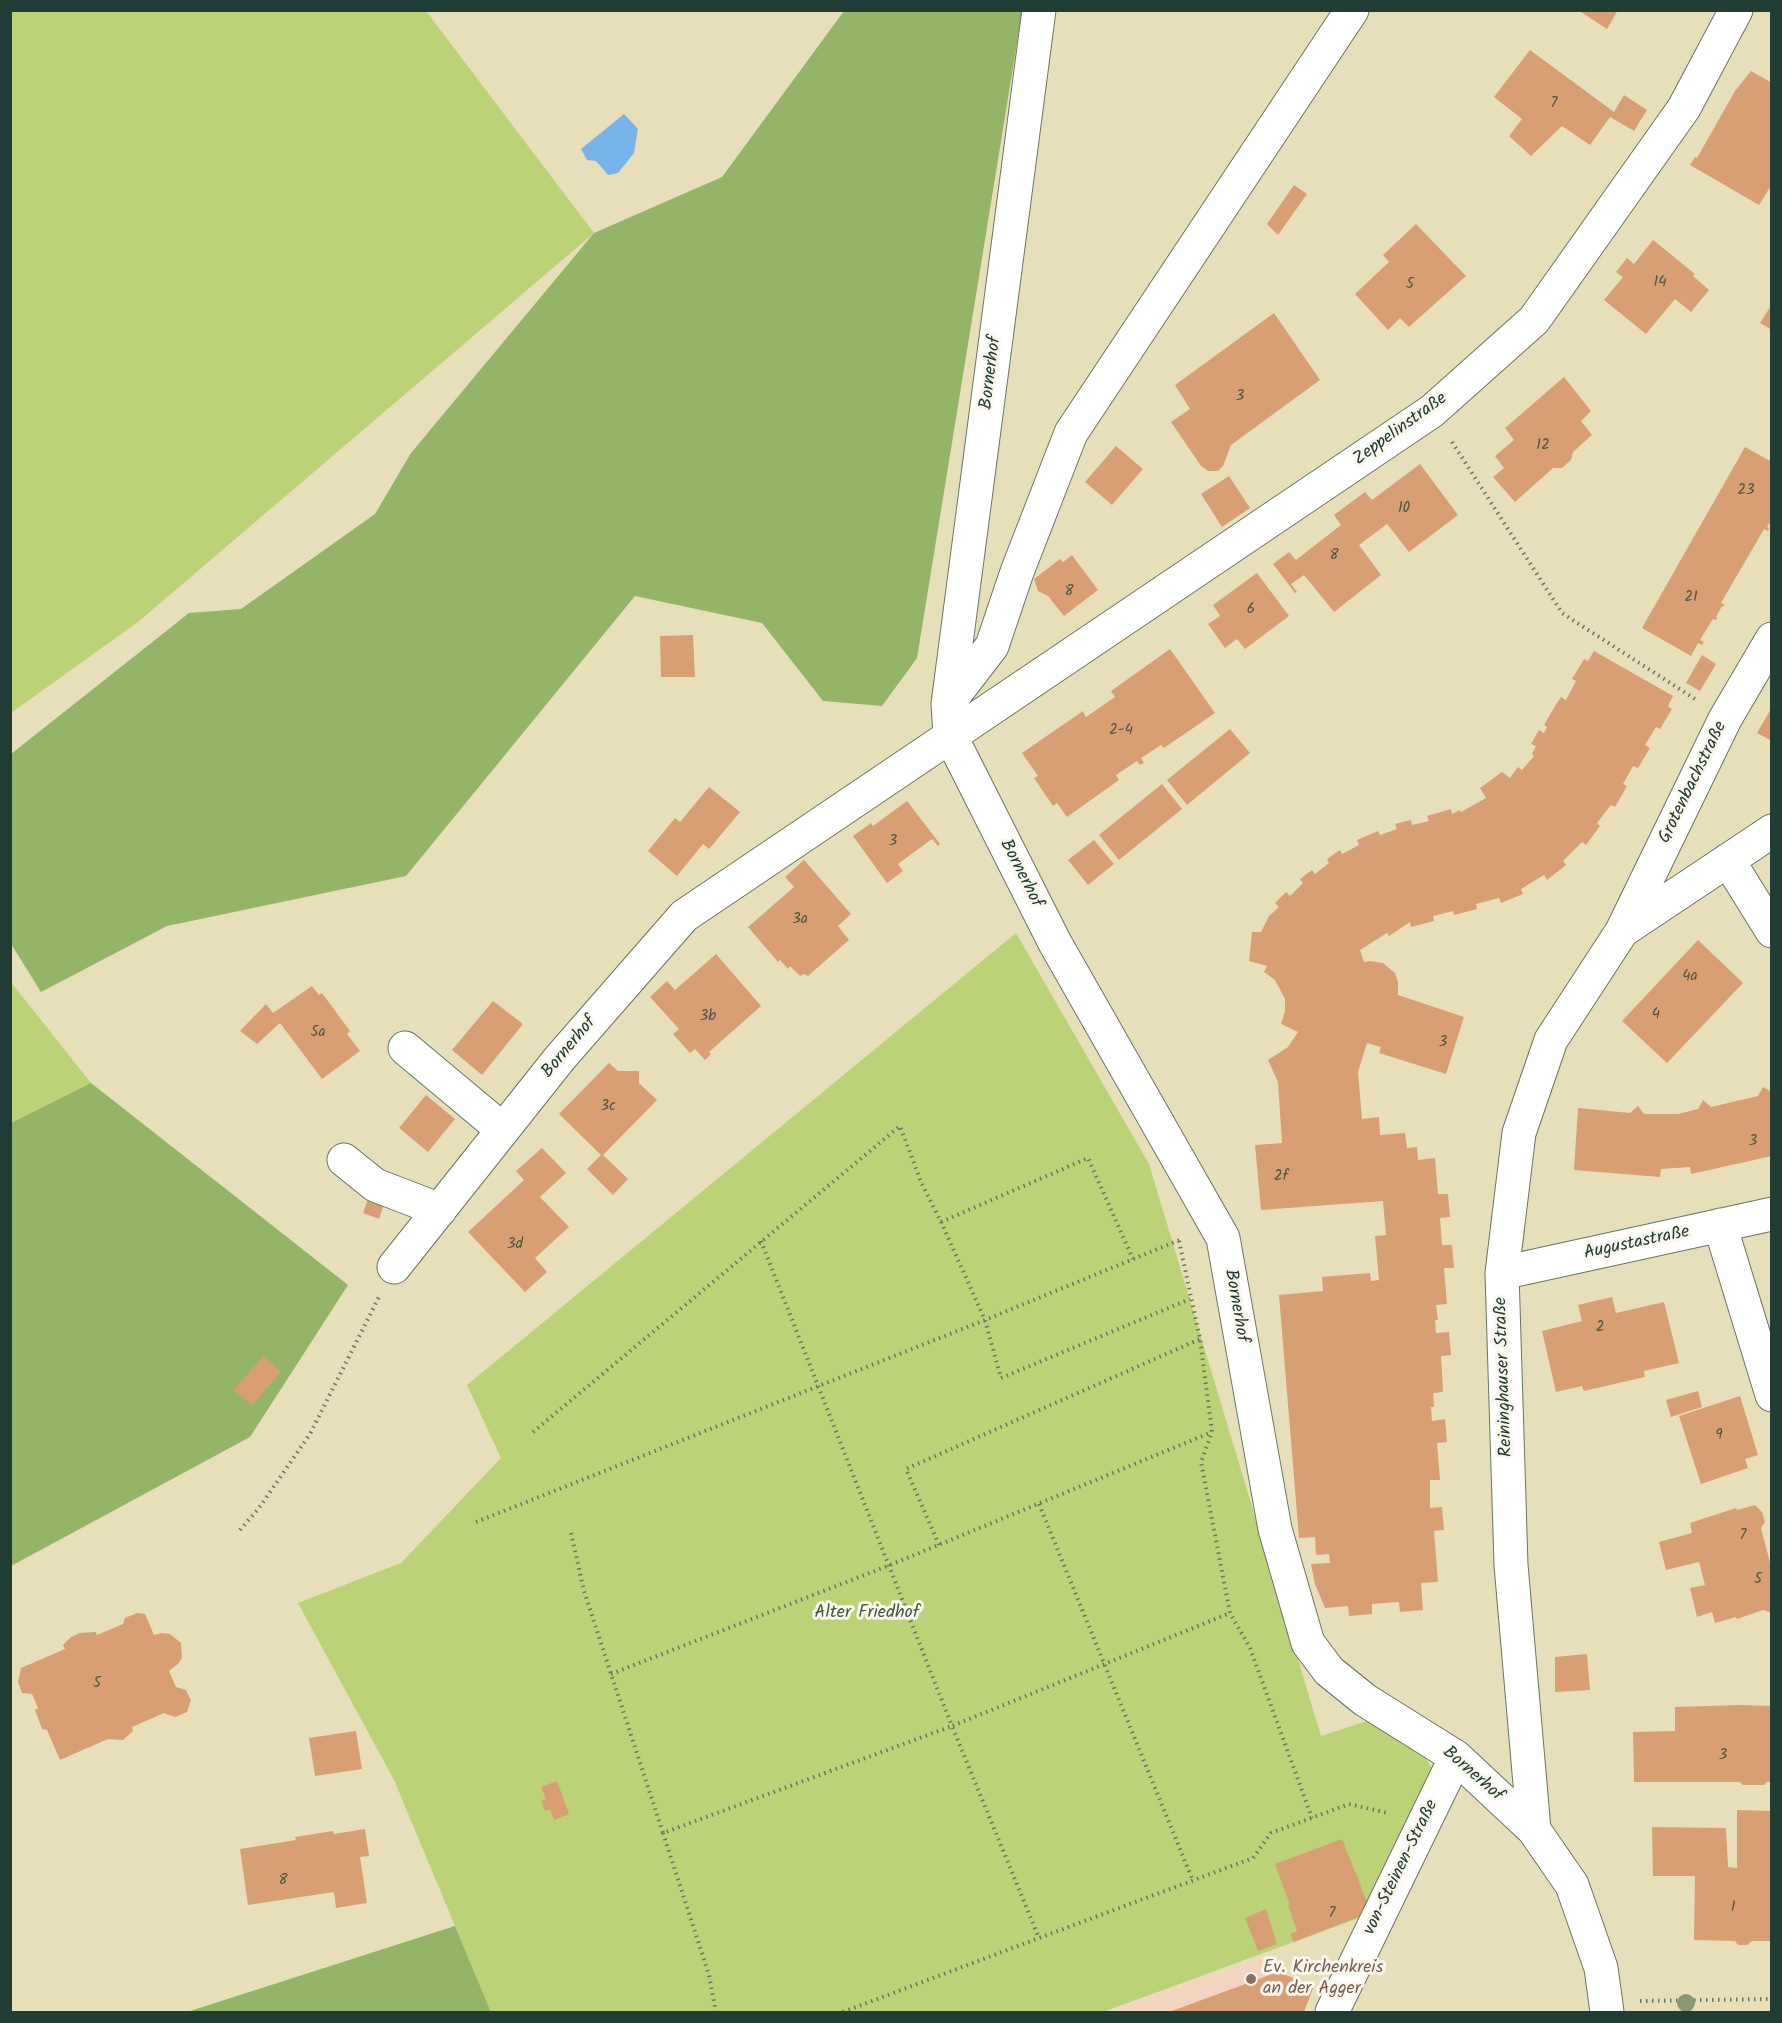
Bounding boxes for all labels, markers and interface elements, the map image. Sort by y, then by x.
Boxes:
house number: 7 [1551,95,1557,113]
house number: 14 [1654,274,1666,292]
house number: 5 [1406,276,1414,294]
street label: Bornerhof [977,335,1007,411]
house number: 3 [1236,388,1244,406]
street label: Zeppelinstraße [1350,389,1452,471]
house number: 12 [1536,437,1550,455]
house number: 23 [1737,482,1755,500]
house number: 10 [1398,500,1410,518]
house number: 8 [1329,547,1339,565]
house number: 8 [1064,583,1074,601]
house number: 21 [1684,589,1698,607]
house number: 6 [1247,601,1255,619]
street label: Grotenbachstraße [1655,719,1733,847]
house number: 2-4 [1109,722,1133,740]
house number: 3 [889,833,897,851]
street label: Bornerhof [994,836,1046,912]
house number: 3a [792,911,808,929]
house number: 4a [1682,968,1698,986]
house number: 4 [1652,1006,1660,1024]
house number: 3b [700,1008,716,1026]
street label: Bornerhof [538,1013,602,1083]
house number: 5a [310,1024,326,1042]
house number: 3 [1439,1034,1447,1052]
house number: 3c [600,1098,616,1116]
house number: 3 [1749,1133,1757,1151]
house number: 2f [1274,1168,1288,1186]
street label: Augustastraße [1582,1222,1692,1266]
house number: 3d [507,1236,523,1254]
street label: Bornerhof [1218,1268,1252,1344]
street label: Reininghauser Straße [1491,1297,1519,1457]
house number: 2 [1596,1319,1604,1337]
house number: 9 [1715,1427,1723,1445]
house number: 7 [1740,1527,1746,1545]
house number: 5 [1754,1571,1762,1589]
park label: Alter Friedhof [815,1603,919,1625]
house number: 5 [93,1675,101,1693]
street label: Bornerhof [1437,1743,1507,1807]
house number: 3 [1719,1747,1727,1765]
street label: von-Steinen-Straße [1360,1797,1444,1939]
house number: 8 [278,1872,288,1890]
house number: 1 [1731,1899,1735,1917]
house number: 7 [1329,1905,1335,1923]
place label: Ev. Kirchenkreis an der Agger [1263,1958,1383,2000]
marker: Ev. Kirchenkreis an der Agger [1244,1972,1258,1986]

